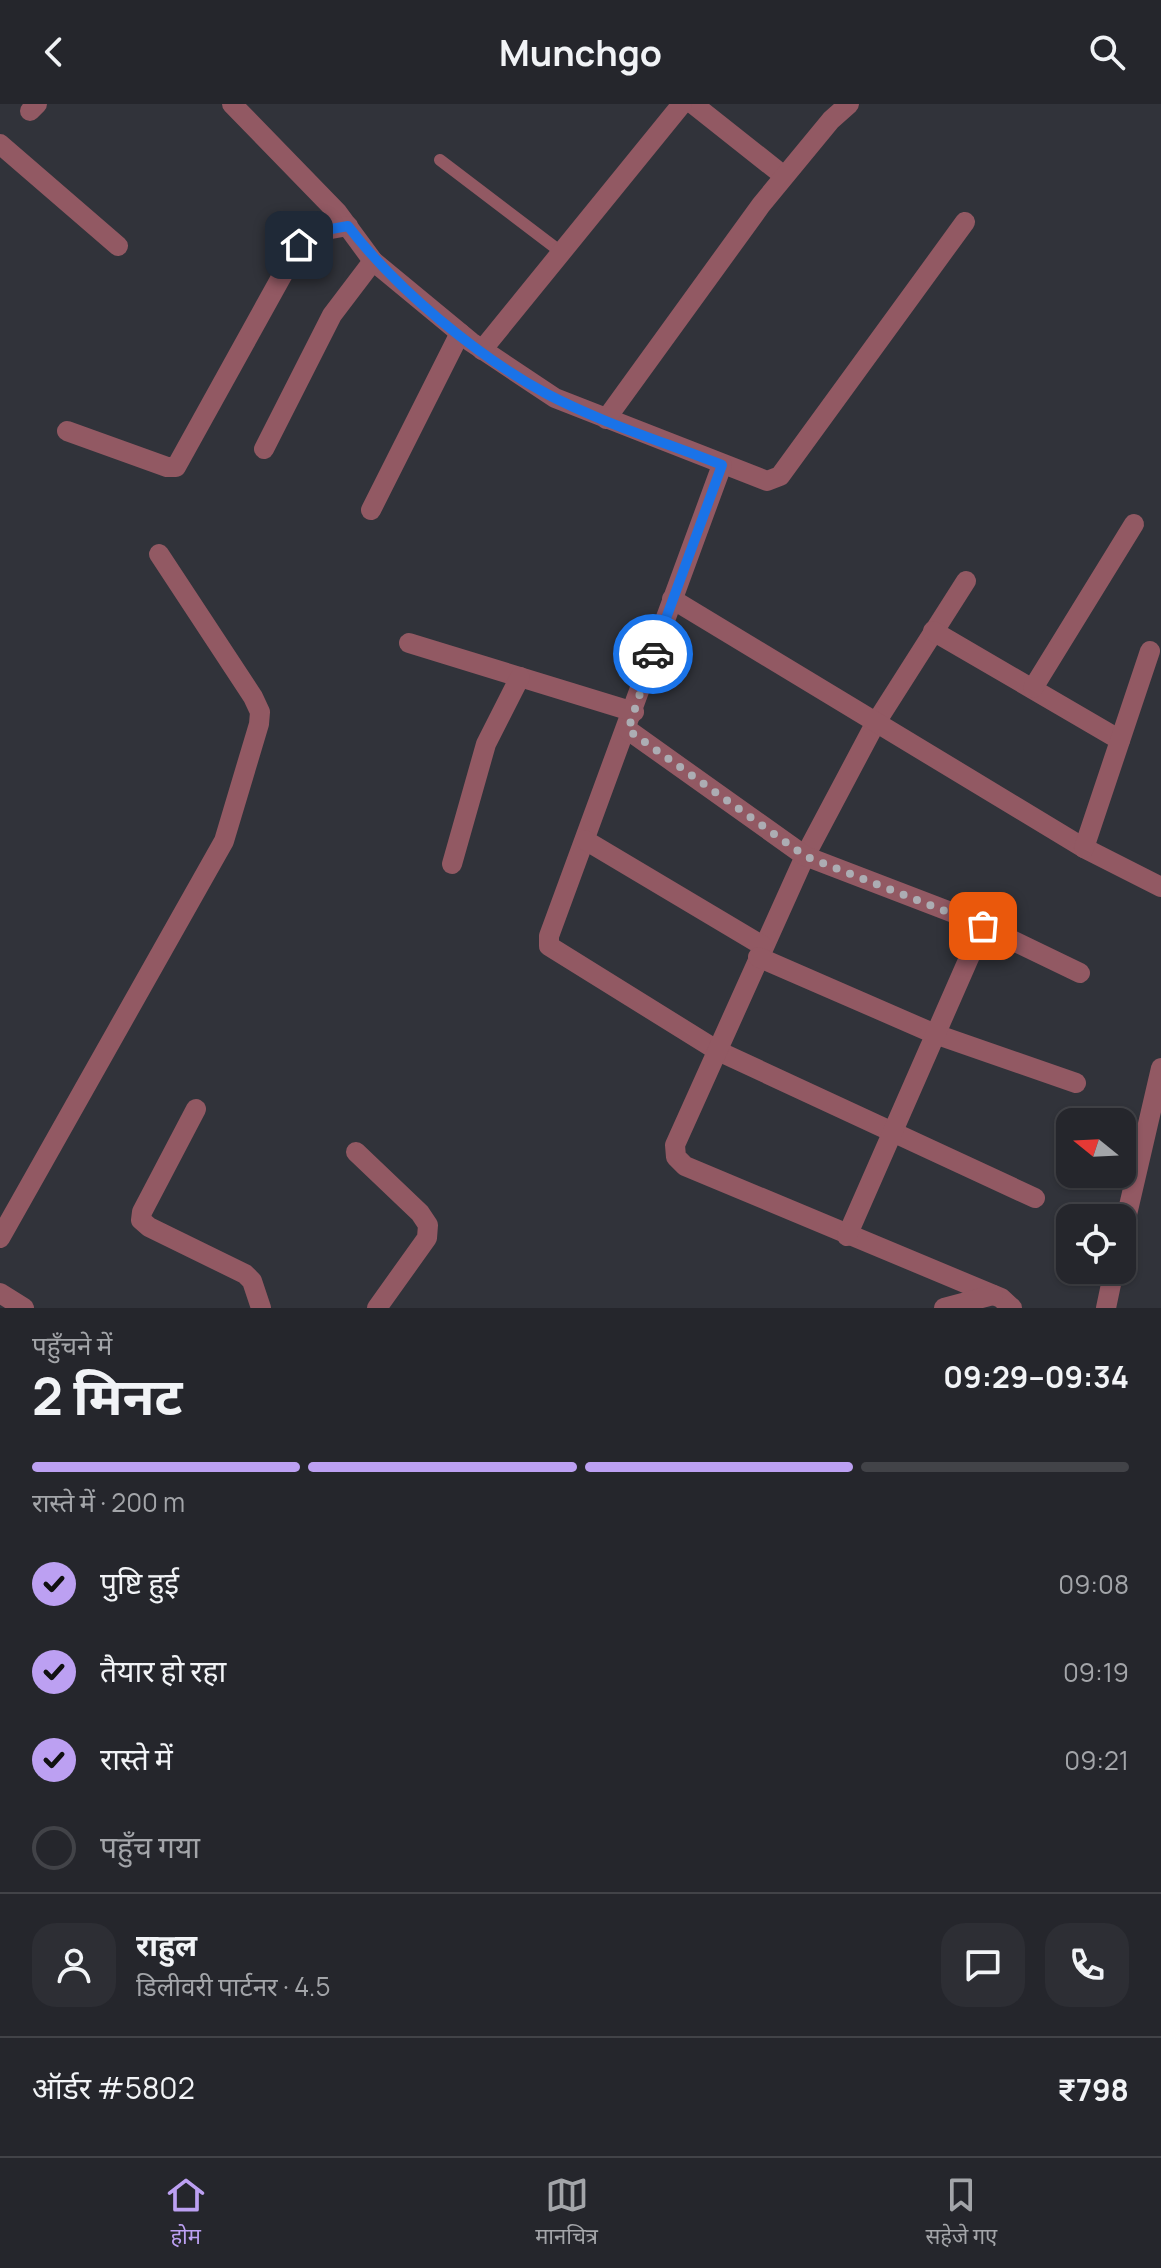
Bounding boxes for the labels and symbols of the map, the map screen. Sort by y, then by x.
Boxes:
pin [265,211,333,279]
courier [613,614,693,694]
pin [949,892,1017,960]
north arrow [1056,1108,1136,1188]

